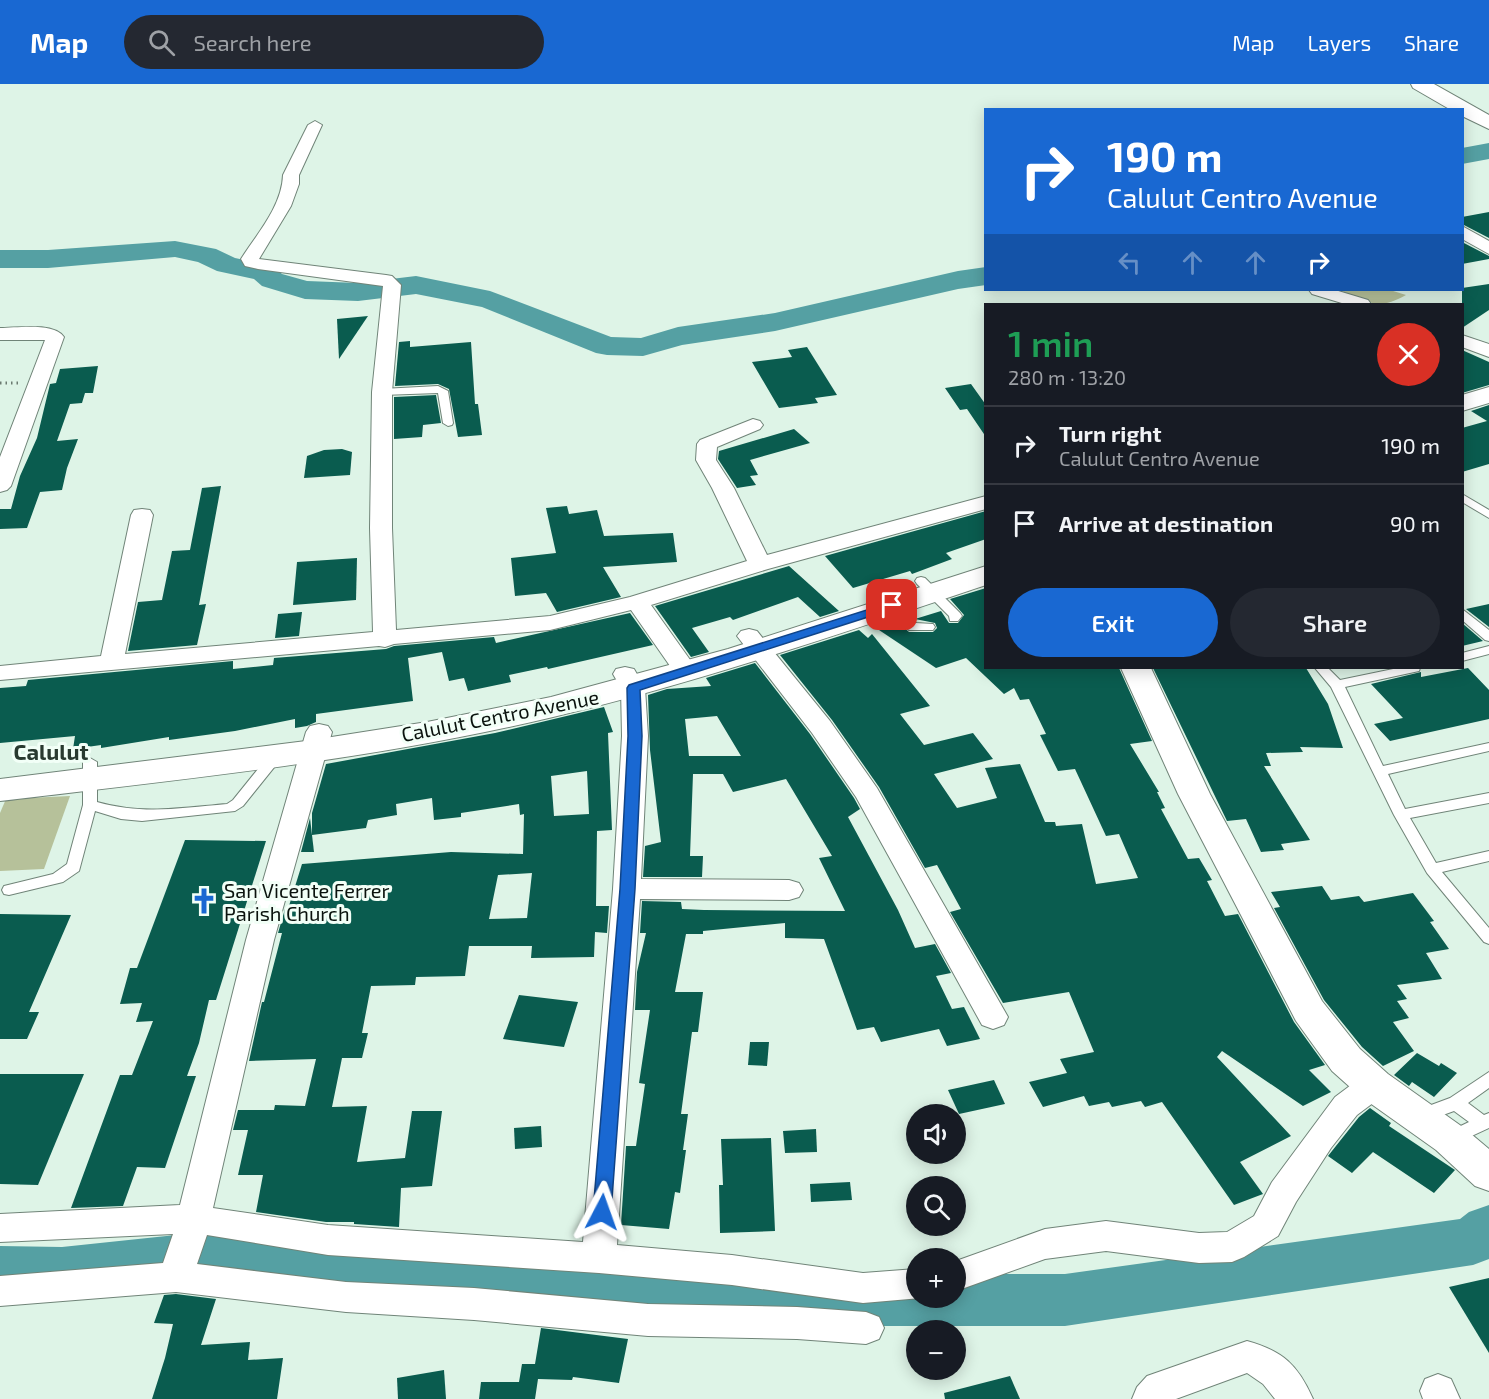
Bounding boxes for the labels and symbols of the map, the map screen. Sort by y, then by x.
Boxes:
pin [866,579,917,630]
street label: Calulut Centro Avenue [399,684,601,746]
district label: Calulut [13,738,89,764]
place label: San Vicente Ferrer Parish Church [224,878,389,925]
church icon: San Vicente Ferrer Parish Church [189,886,219,916]
position arrow [570,1180,634,1244]

